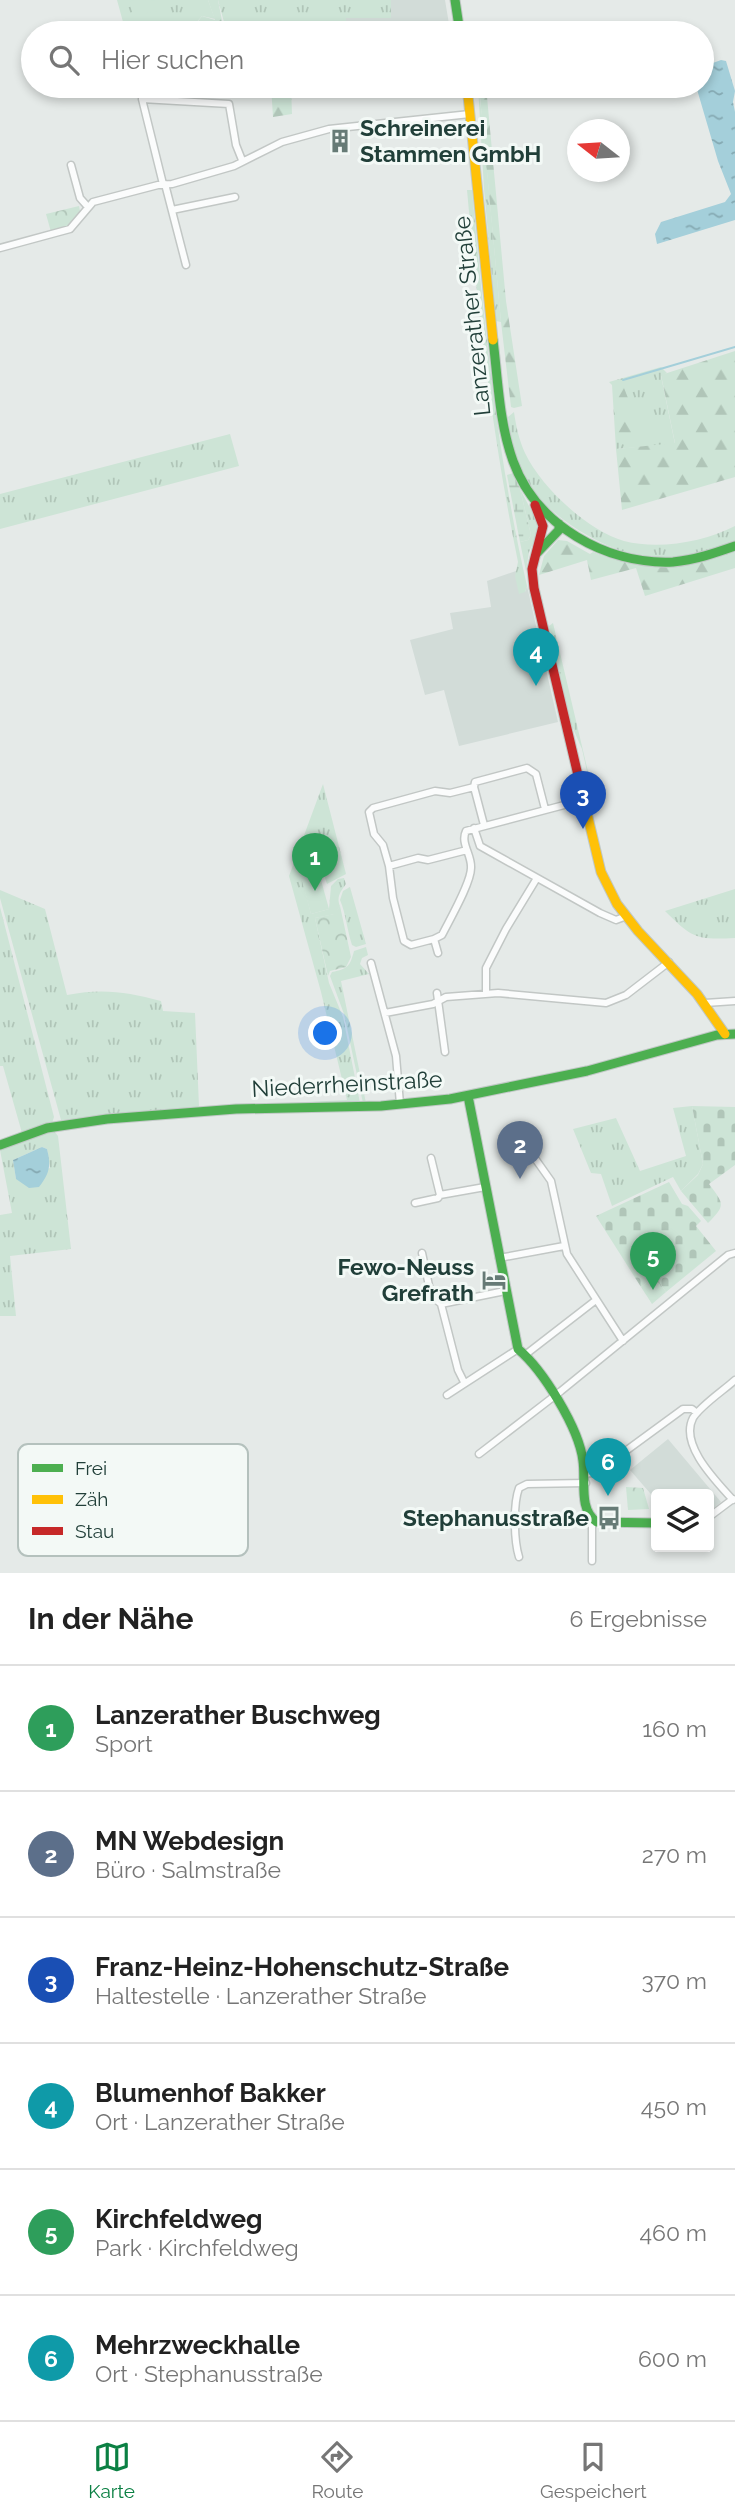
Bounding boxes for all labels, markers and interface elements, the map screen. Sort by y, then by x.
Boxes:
search box [21,21,714,98]
icon: search [45,41,83,79]
text: Hier suchen [101,45,244,75]
place label: Schreinerei Stammen GmbH [360,114,541,167]
north arrow [567,119,630,182]
building icon: Schreinerei Stammen GmbH [326,127,354,155]
street label: Lanzerather Straße [448,215,495,417]
pin: 4 [513,628,559,686]
pin: 3 [560,771,606,829]
pin: 1 [292,833,338,891]
your location [308,1016,342,1050]
street label: Niederrheinstraße [251,1065,443,1102]
pin: 2 [497,1121,543,1179]
pin: 5 [630,1232,676,1290]
place label: Fewo-Neuss Grefrath [338,1253,474,1306]
hotel icon: Fewo-Neuss Grefrath [480,1266,508,1294]
pin: 6 [585,1438,631,1496]
legend [18,1444,248,1556]
text: Frei [75,1457,107,1479]
text: Zäh [75,1488,108,1510]
map controls [651,1489,714,1552]
button: layers [651,1489,714,1552]
place label: Stephanusstraße [403,1504,589,1531]
bus stop icon: Stephanusstraße [595,1504,623,1532]
text: Stau [75,1520,114,1542]
text: In der Nähe [28,1601,193,1636]
text: 6 Ergebnisse [570,1605,707,1632]
text: Lanzerather Buschweg [95,1700,381,1730]
text: 1 [45,1715,57,1742]
text: 160 m [642,1715,707,1742]
text: Sport [95,1730,153,1757]
text: MN Webdesign [95,1826,284,1856]
text: 2 [45,1841,57,1868]
text: 270 m [642,1841,707,1868]
text: Büro · Salmstraße [95,1856,281,1883]
text: Franz-Heinz-Hohenschutz-Straße [95,1952,509,1982]
text: 3 [45,1967,57,1994]
text: 370 m [642,1967,707,1994]
text: Haltestelle · Lanzerather Straße [95,1982,426,2009]
text: Blumenhof Bakker [95,2078,326,2108]
text: 4 [44,2093,58,2120]
text: 450 m [641,2093,707,2120]
text: Ort · Lanzerather Straße [95,2108,345,2135]
text: Kirchfeldweg [95,2204,263,2234]
text: 5 [45,2219,57,2246]
text: 460 m [639,2219,707,2246]
text: Park · Kirchfeldweg [95,2234,299,2261]
text: Mehrzweckhalle [95,2330,300,2360]
text: 6 [44,2345,58,2372]
text: 600 m [638,2345,707,2372]
text: Ort · Stephanusstraße [95,2360,323,2387]
tab: Karte [88,2438,135,2502]
tab: Route [311,2438,363,2502]
tab: Gespeichert [540,2438,647,2502]

